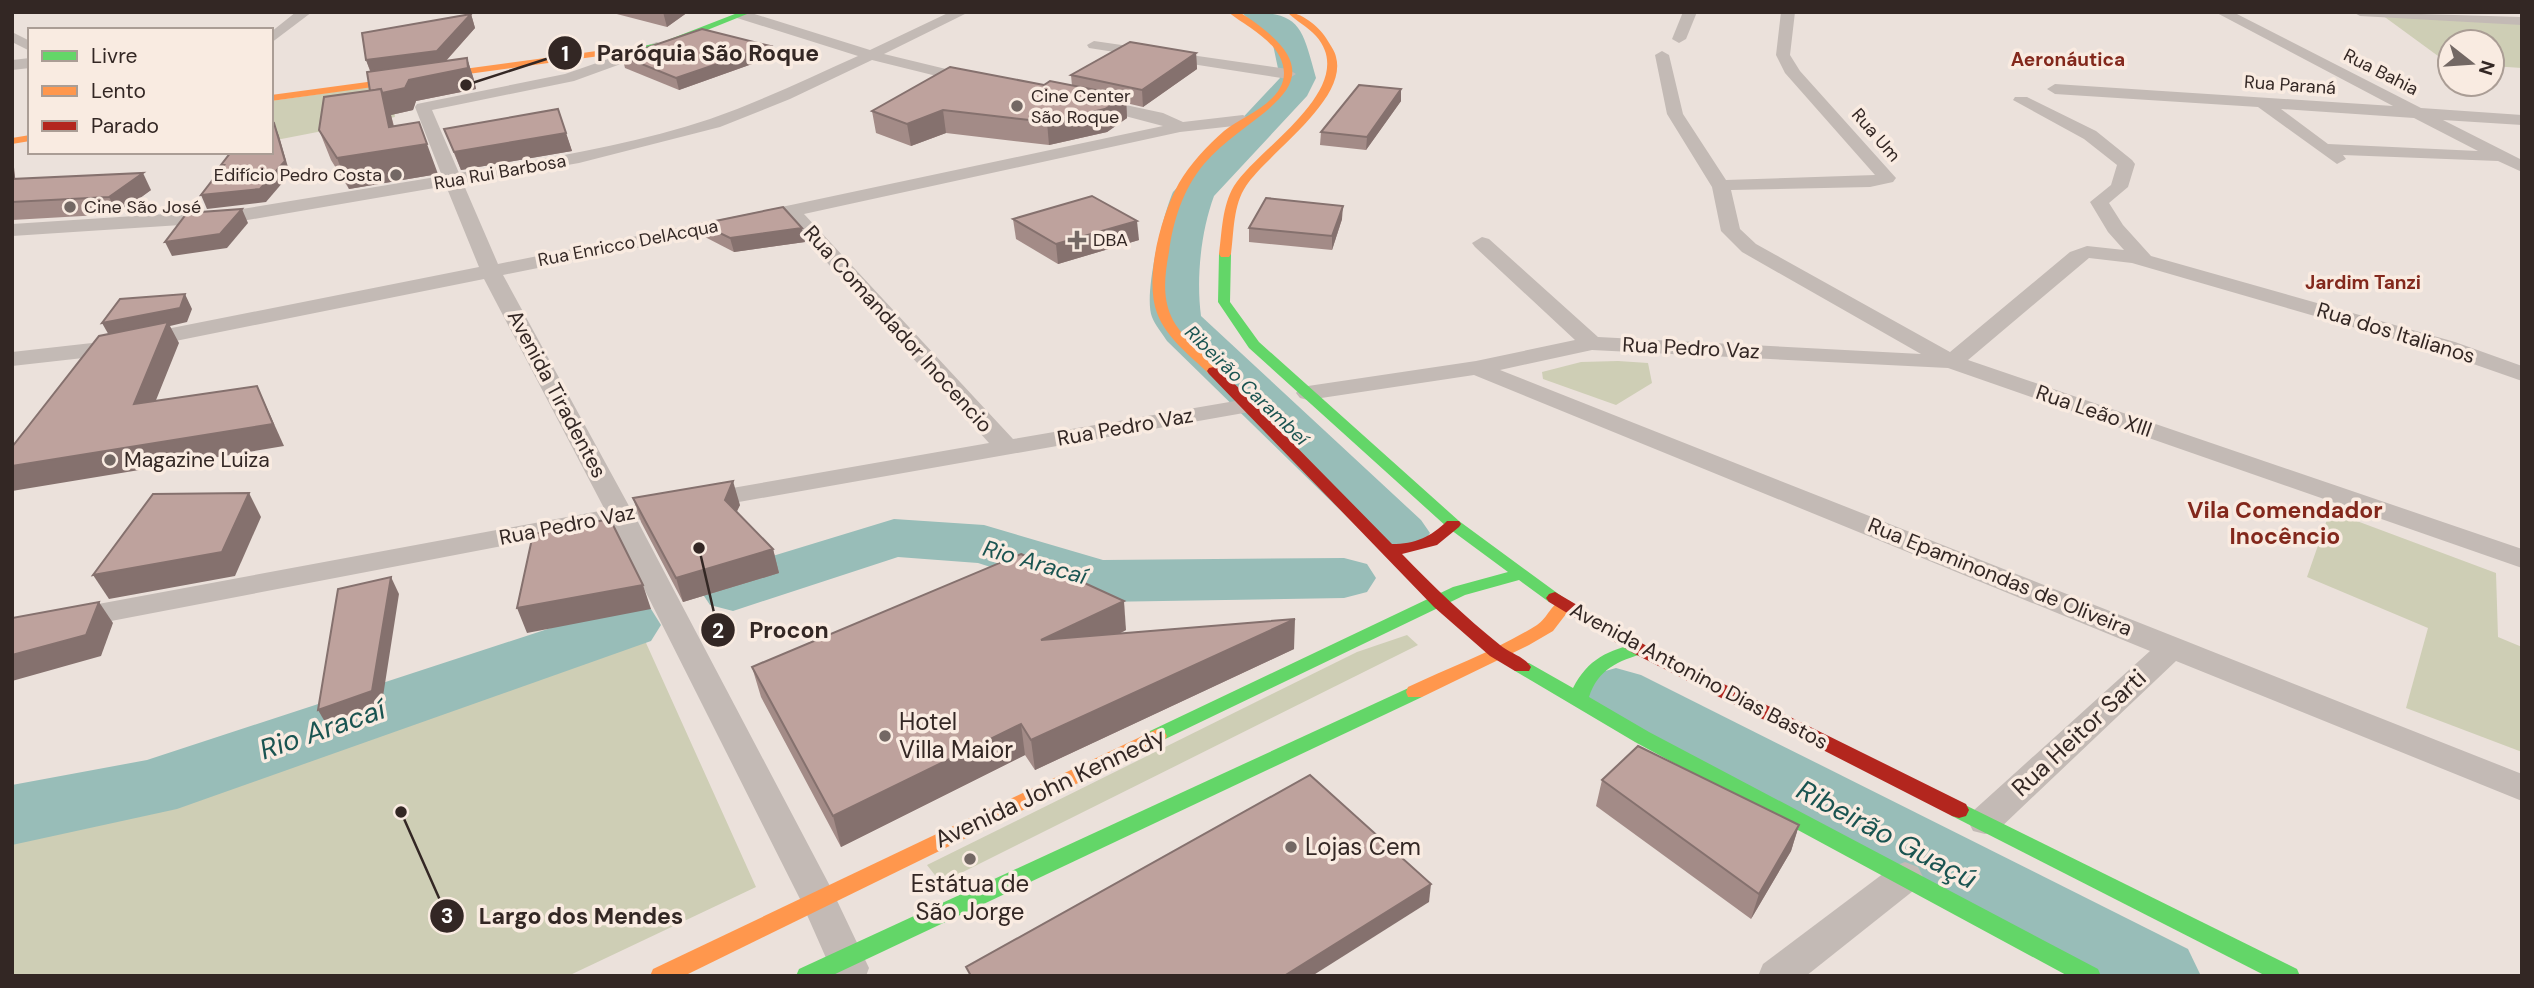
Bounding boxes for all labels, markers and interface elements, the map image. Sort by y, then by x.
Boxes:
legend [28,28,273,154]
north arrow [2436,28,2506,98]
callout: Paróquia São Roque [548,31,833,75]
text: Paróquia São Roque [597,38,819,68]
text: 1 [561,40,569,68]
text: Livre [91,42,138,70]
street label: Rua Bahia [2340,43,2422,101]
district label: Aeronáutica [2011,47,2125,72]
text: N [2473,58,2501,78]
street label: Rua Paraná [2243,70,2337,100]
text: Lento [91,77,146,105]
place label: Cine Center São Roque [1031,84,1131,129]
marker: Cine Center São Roque [1009,98,1025,114]
street label: Rua Um [1846,103,1906,167]
text: Parado [91,112,159,140]
street label: Rua Rui Barbosa [432,149,568,195]
place label: Edifício Pedro Costa [214,163,382,187]
marker: Edifício Pedro Costa [388,167,404,183]
place label: Cine São José [84,195,201,219]
marker: Cine São José [62,199,78,215]
street label: Rua Enricco DelAcqua [536,214,720,272]
street label: Rua Comandador Inocencio [797,219,999,439]
place label: DBA [1093,228,1128,252]
marker: DBA [1067,230,1087,250]
district label: Jardim Tanzi [2305,270,2421,295]
street label: Rua dos Italianos [2313,296,2479,370]
street label: Avenida Tiradentes [501,305,613,483]
water label: Ribeirão Carambeí [1179,320,1315,452]
street label: Rua Pedro Vaz [1622,330,1760,366]
street label: Rua Leão XIII [2032,378,2156,444]
street label: Rua Pedro Vaz [1055,401,1195,453]
place label: Magazine Luiza [124,446,270,474]
marker: Magazine Luiza [102,452,118,468]
district label: Vila Comendador Inocêncio [2187,495,2383,551]
street label: Rua Pedro Vaz [497,498,637,552]
street label: Rua Epaminondas de Oliveira [1864,511,2136,643]
water label: Rio Aracaí [979,533,1092,592]
street label: Avenida Antonino Dias Bastos [1565,596,1833,756]
callout: Procon [700,608,843,652]
text: Procon [749,615,829,645]
text: 2 [712,617,724,645]
street label: Rua Heitor Sarti [2005,662,2152,803]
water label: Rio Aracaí [255,690,392,768]
place label: Hotel Villa Maior [899,706,1013,765]
street label: Avenida John Kennedy [929,720,1170,855]
marker: Hotel Villa Maior [877,728,893,744]
water label: Ribeirão Guaçú [1790,771,1983,897]
place label: Lojas Cem [1305,831,1421,862]
marker: Lojas Cem [1283,839,1299,855]
marker: Estátua de São Jorge [962,851,978,867]
place label: Estátua de São Jorge [911,868,1029,927]
callout: Largo dos Mendes [430,894,697,938]
text: Largo dos Mendes [479,901,683,931]
text: 3 [441,902,453,930]

